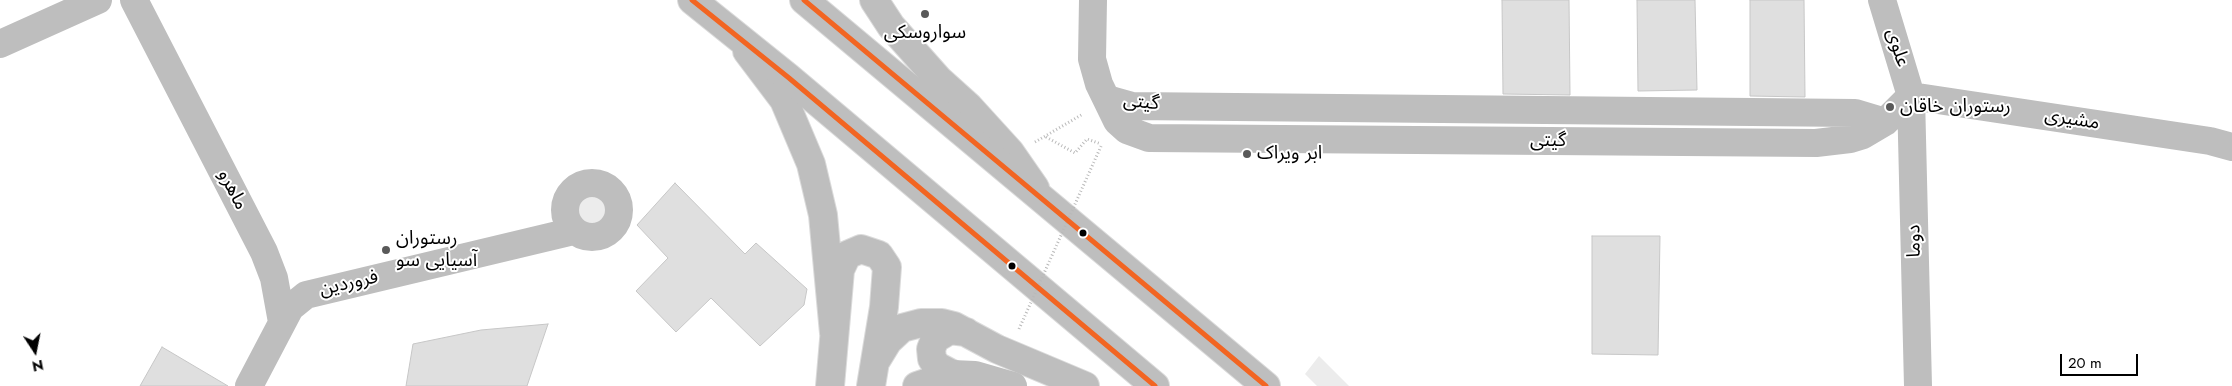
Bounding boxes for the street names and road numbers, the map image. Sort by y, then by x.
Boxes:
street label: علوی [1880,26,1914,70]
street label: گیتی [1122,90,1160,116]
street label: مشیری [2043,104,2101,136]
street label: گیتی [1530,130,1566,152]
street label: ماهرو [212,166,252,214]
street label: دوما [1903,224,1927,258]
street label: فروردین [317,266,381,302]

